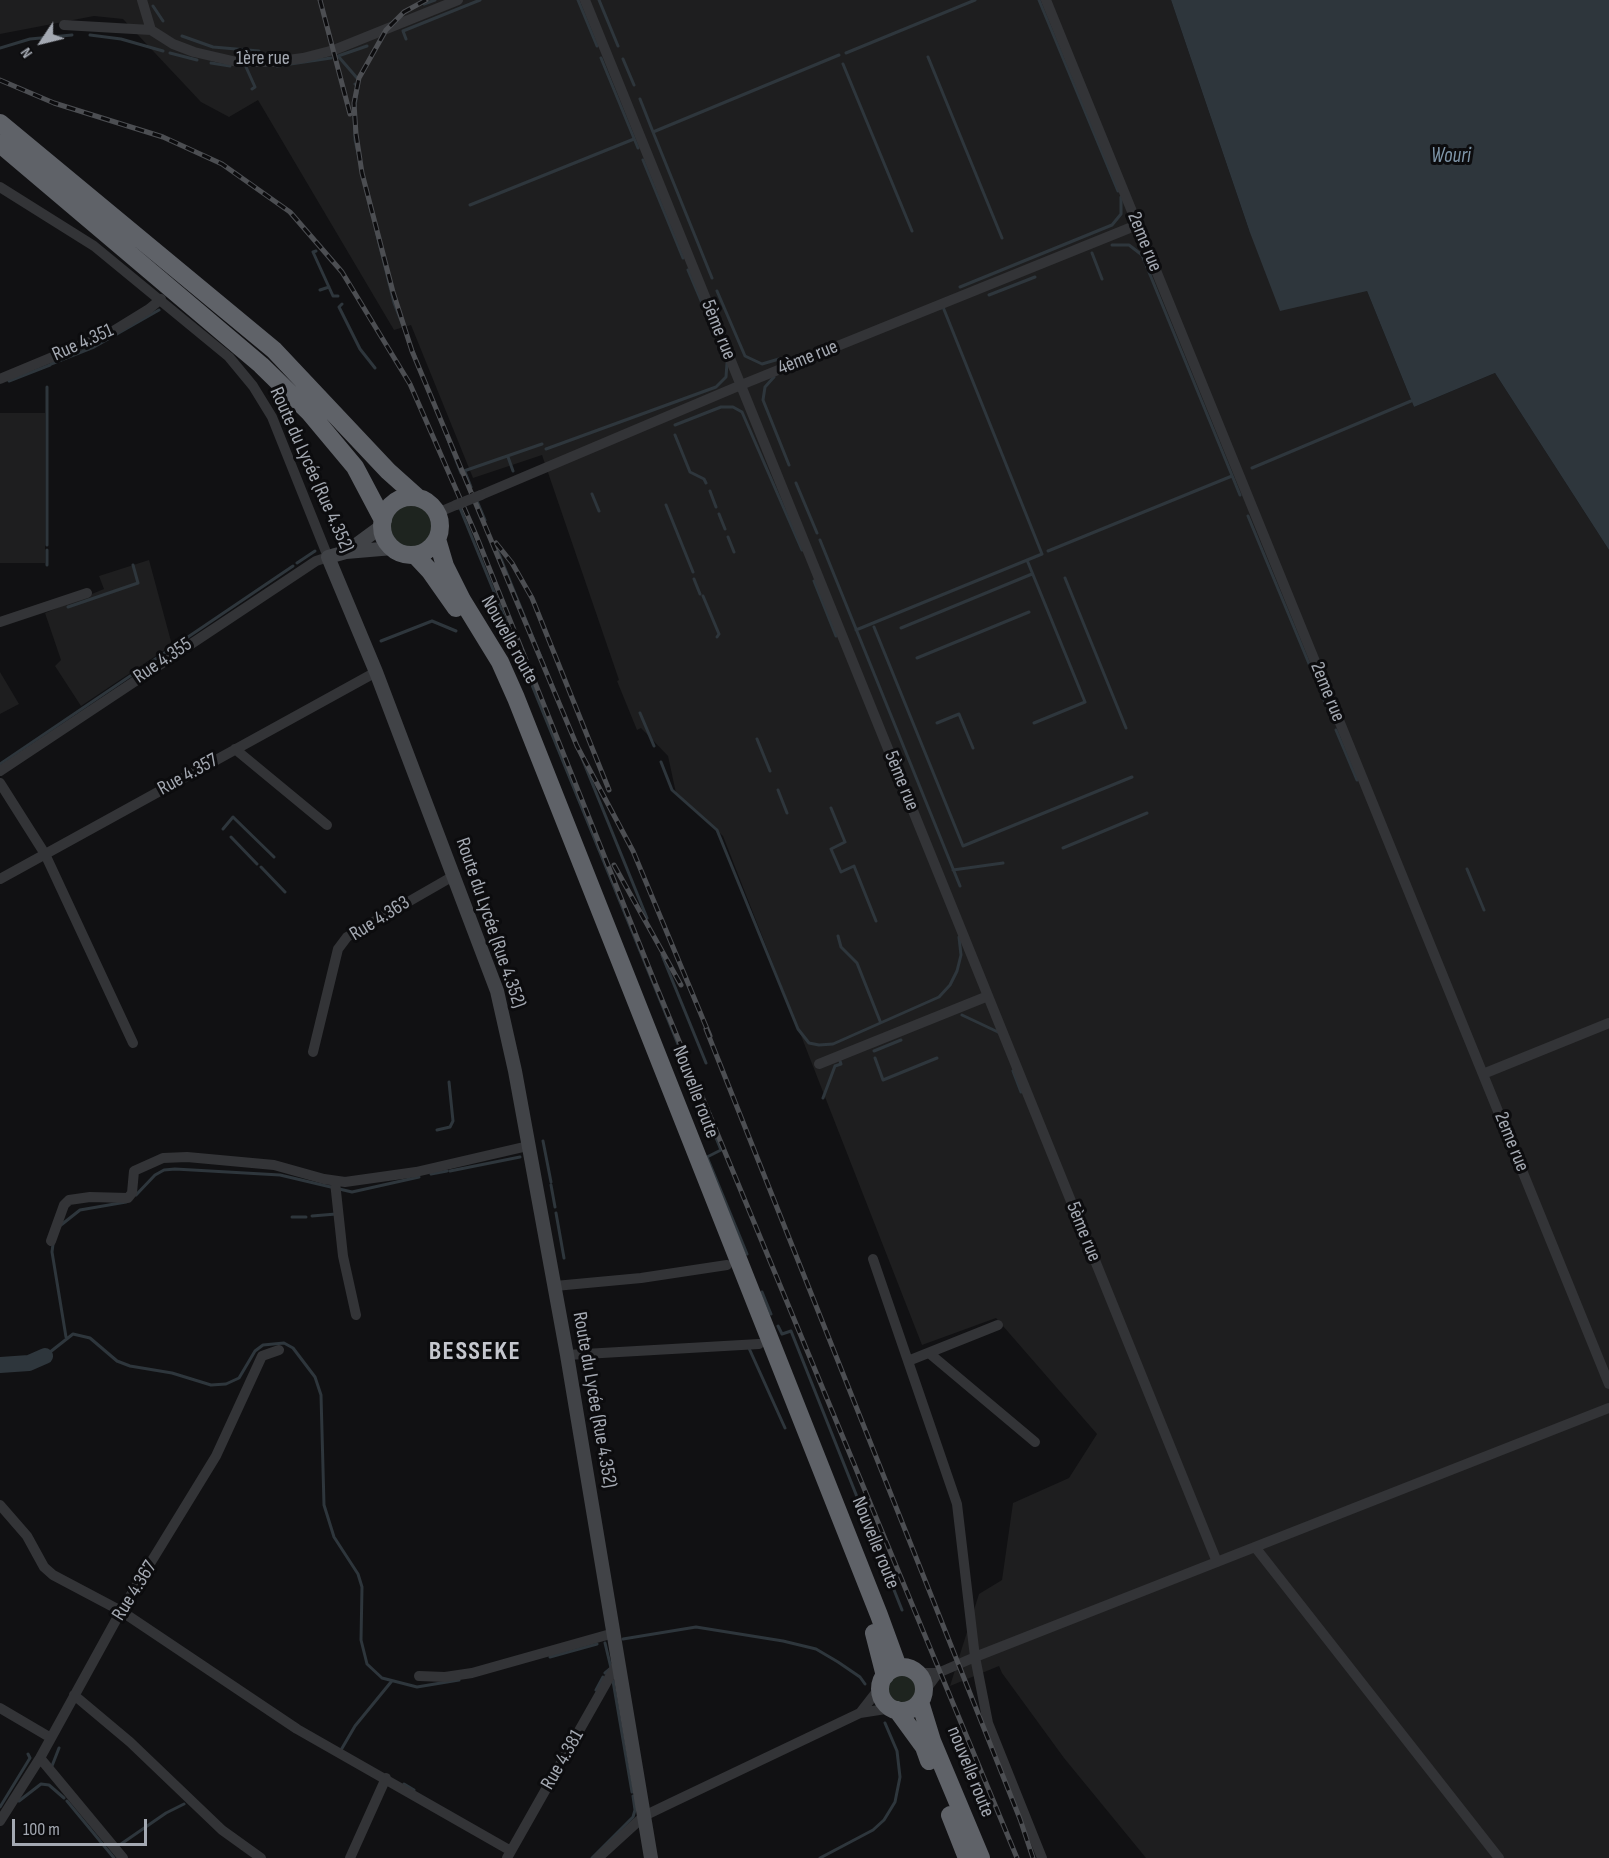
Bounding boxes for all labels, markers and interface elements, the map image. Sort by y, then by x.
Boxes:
north arrow [12,12,72,72]
text: N [17,44,37,62]
street label: 1ère rue [236,47,290,71]
water label: Wouri [1431,144,1471,170]
street label: 2eme rue [1121,209,1167,275]
street label: 5ème rue [695,297,741,363]
street label: Rue 4.351 [49,319,117,367]
street label: 4ème rue [774,335,842,381]
street label: Route du Lycée (Rue 4.352) [264,384,358,556]
street label: Nouvelle route [475,592,543,688]
street label: Rue 4.355 [129,633,197,689]
street label: 2eme rue [1304,659,1350,725]
street label: 5ème rue [878,748,924,814]
street label: Rue 4.357 [154,749,222,801]
street label: Route du Lycée (Rue 4.352) [450,835,530,1011]
street label: Rue 4.363 [345,891,415,947]
street label: Nouvelle route [666,1042,724,1142]
street label: 2eme rue [1488,1109,1534,1175]
street label: 5ème rue [1060,1199,1106,1265]
street label: Route du Lycée (Rue 4.352) [567,1310,621,1490]
district label: BESSEKE [429,1336,521,1368]
street label: Nouvelle route [846,1493,904,1593]
street label: Rue 4.367 [107,1557,163,1625]
street label: nouvelle route [941,1723,999,1821]
street label: Rue 4.381 [536,1726,590,1794]
scale bar [15,1807,150,1845]
text: 100 m [23,1819,60,1840]

